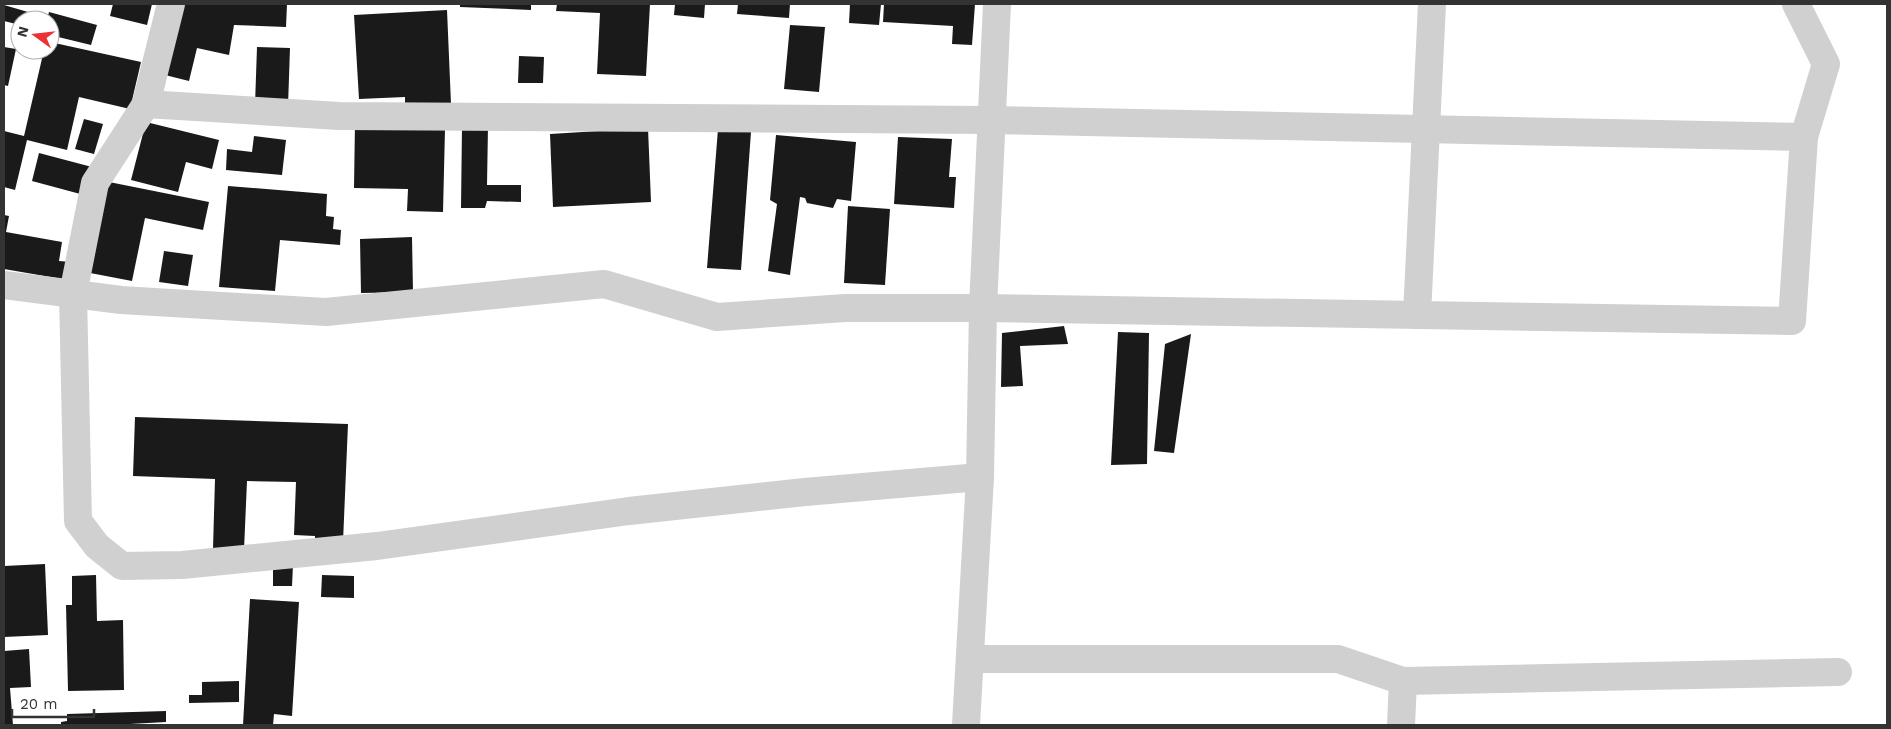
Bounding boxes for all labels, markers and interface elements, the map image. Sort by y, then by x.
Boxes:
north arrow [10,10,60,60]
text: N [13,25,32,39]
scale bar [12,686,95,718]
text: 20 m [20,695,58,713]

